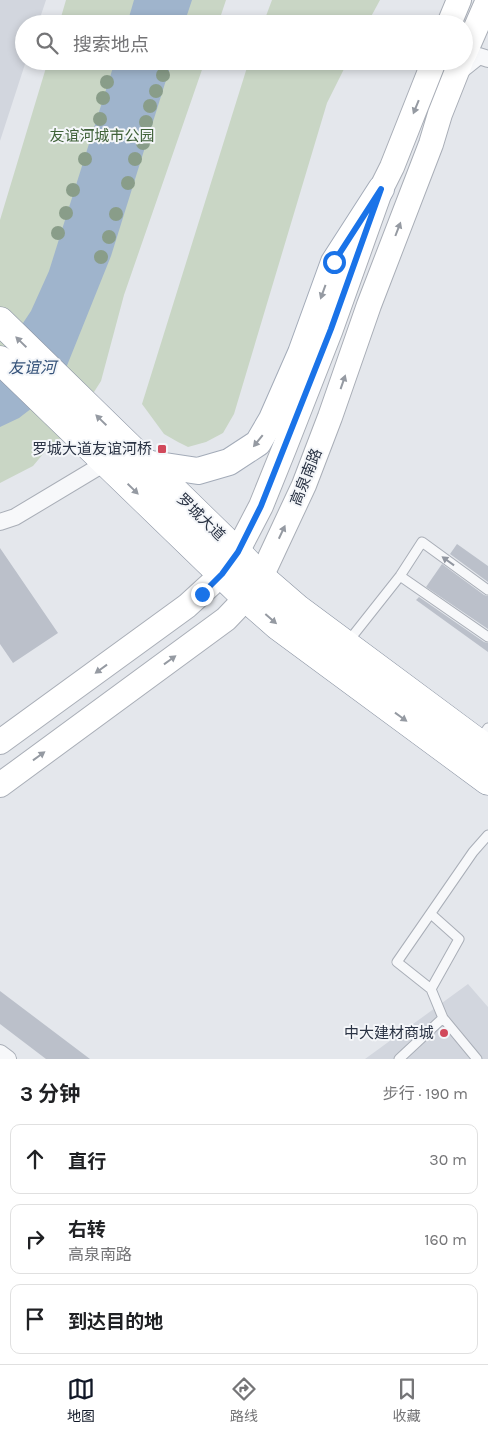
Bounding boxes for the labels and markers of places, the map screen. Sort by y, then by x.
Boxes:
place label: 罗城大道友谊河桥 [32,440,152,458]
marker: 罗城大道友谊河桥 [156,443,168,455]
place label: 中大建材商城 [344,1024,434,1042]
marker: 中大建材商城 [438,1027,450,1039]

